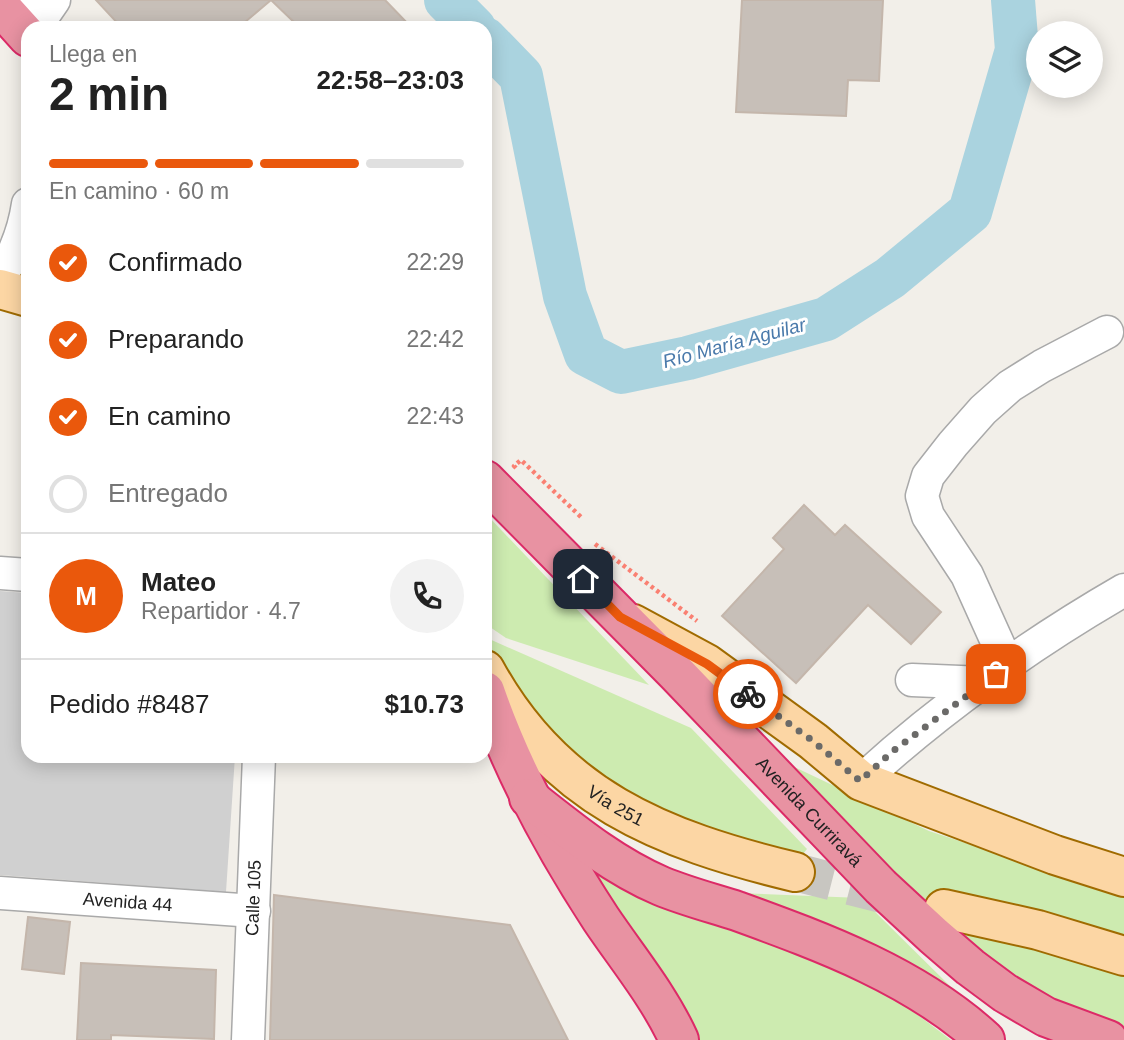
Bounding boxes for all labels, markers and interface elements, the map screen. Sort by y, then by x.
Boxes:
map controls [1026,21,1103,98]
button: layers [1026,21,1103,98]
text: Llega en [49,41,137,67]
text: 22:58–23:03 [317,65,464,95]
text: 2 min [49,68,169,120]
text: En camino · 60 m [49,178,229,204]
icon: check [49,244,87,282]
text: Confirmado [108,247,242,277]
text: 22:29 [406,249,464,275]
water label: Río María Aguilar [660,314,808,372]
icon: check [49,321,87,359]
text: Preparando [108,324,244,354]
text: 22:42 [406,326,464,352]
icon: check [49,398,87,436]
text: En camino [108,401,231,431]
text: 22:43 [406,403,464,429]
text: Entregado [108,478,228,508]
pin [553,549,613,609]
button: phone [390,559,464,633]
icon: home [564,560,602,598]
text: Mateo [141,567,216,597]
text: M [75,581,97,611]
text: Repartidor · 4.7 [141,598,301,624]
pin [966,644,1026,704]
icon: bag [977,655,1015,693]
courier [713,659,783,729]
icon: bike [729,675,767,713]
text: Pedido #8487 [49,689,209,719]
text: $10.73 [384,689,464,719]
street label: Avenida Curriravá [752,753,867,872]
street label: Vía 251 [583,781,647,830]
street label: Calle 105 [242,860,265,937]
street label: Avenida 44 [82,889,173,915]

